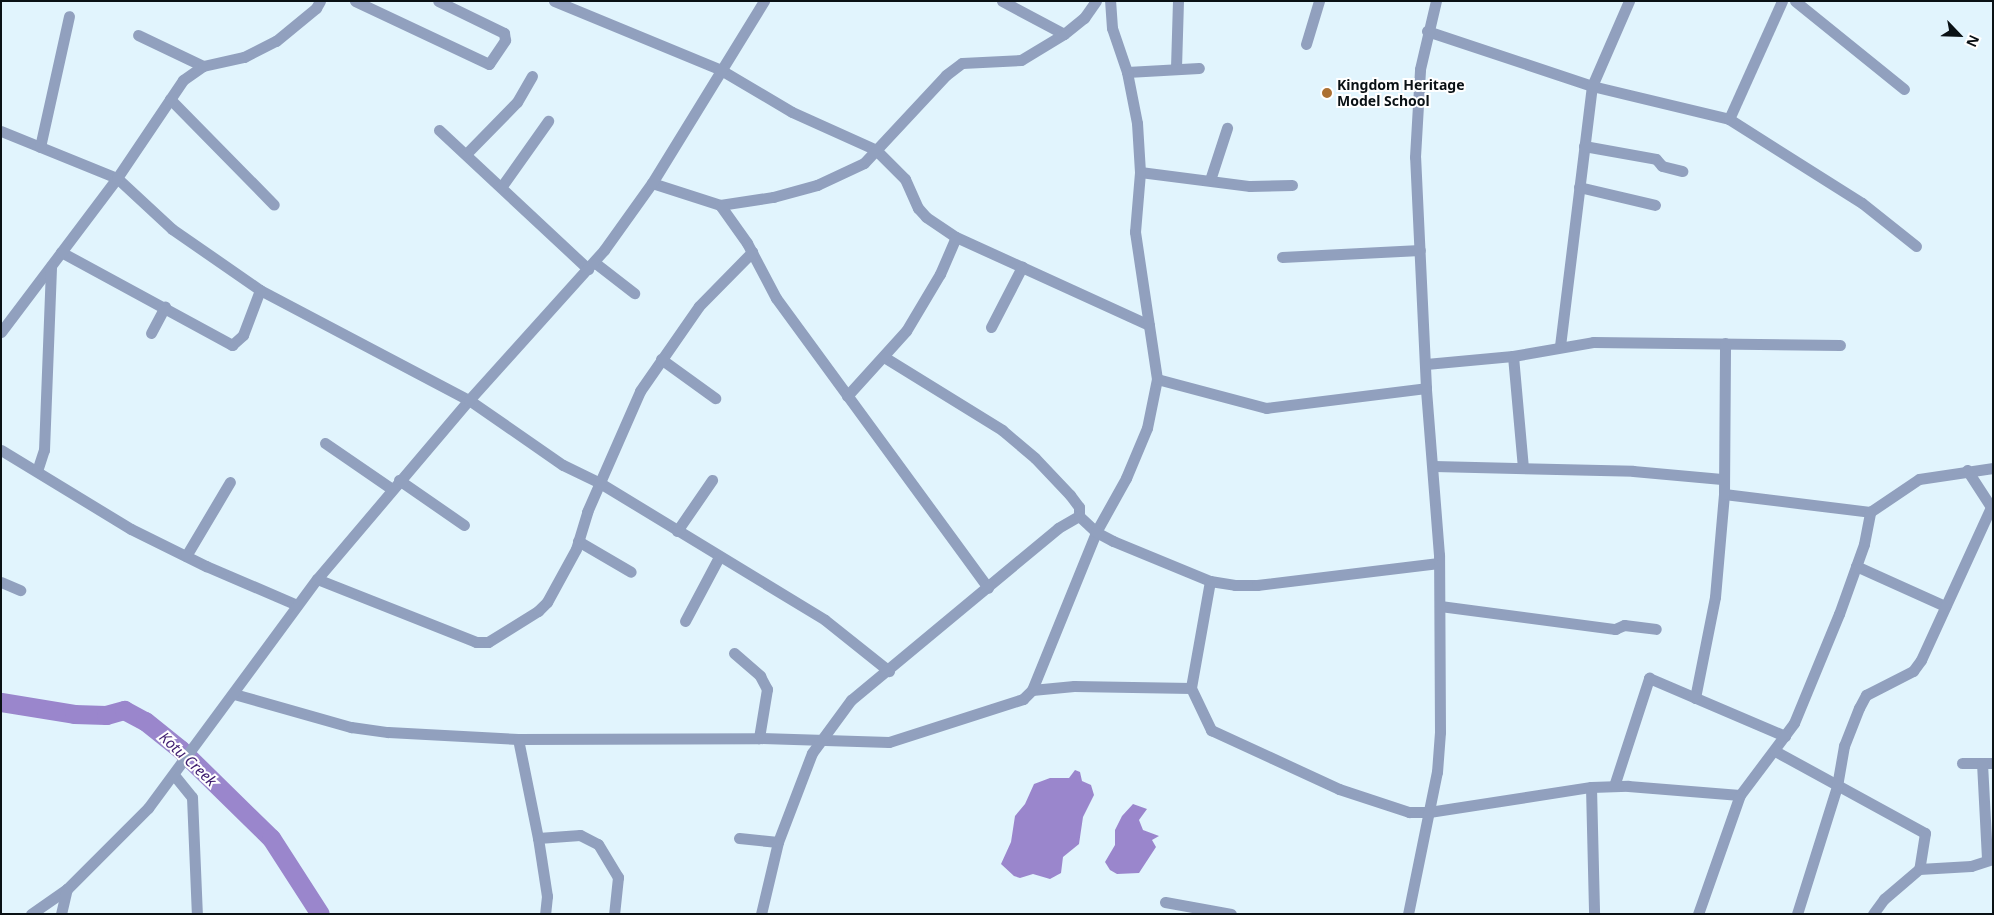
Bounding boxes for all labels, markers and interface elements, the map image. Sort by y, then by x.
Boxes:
north arrow [1934,10,1984,60]
text: N [1962,32,1984,50]
place label: Kingdom Heritage Model School [1337,77,1464,110]
marker: Kingdom Heritage Model School [1321,87,1333,99]
water label: Kotu Creek [156,728,220,790]

